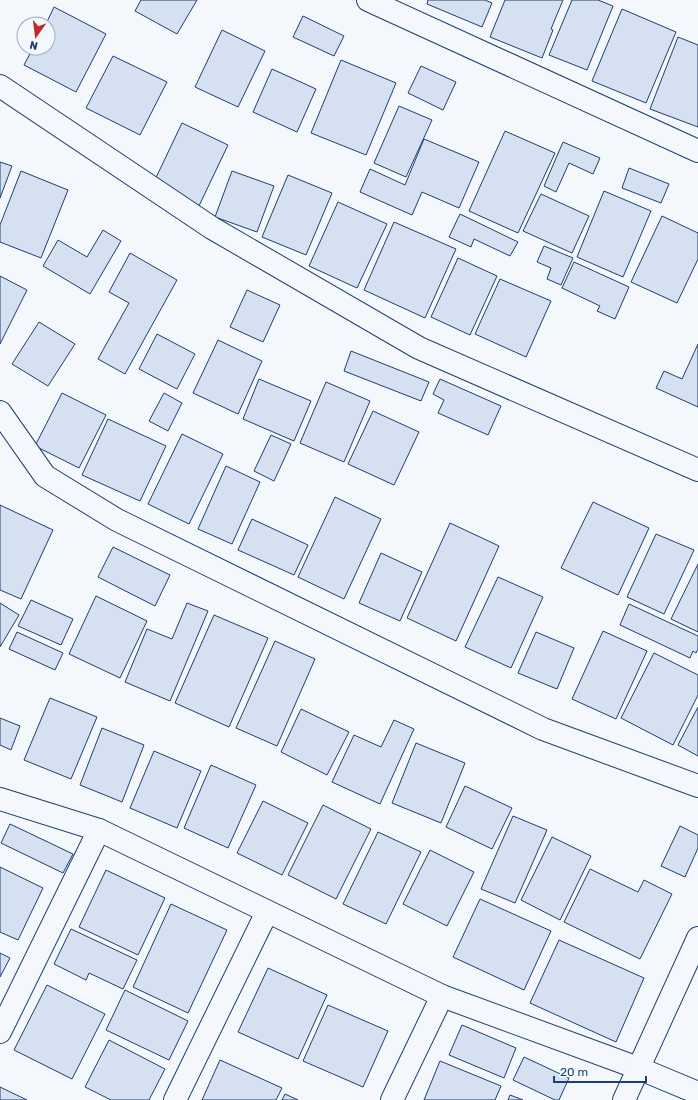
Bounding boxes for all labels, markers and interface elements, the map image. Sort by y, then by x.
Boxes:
north arrow [16,16,56,56]
text: N [28,38,39,52]
scale bar [554,1058,646,1084]
text: 20 m [560,1065,588,1079]

